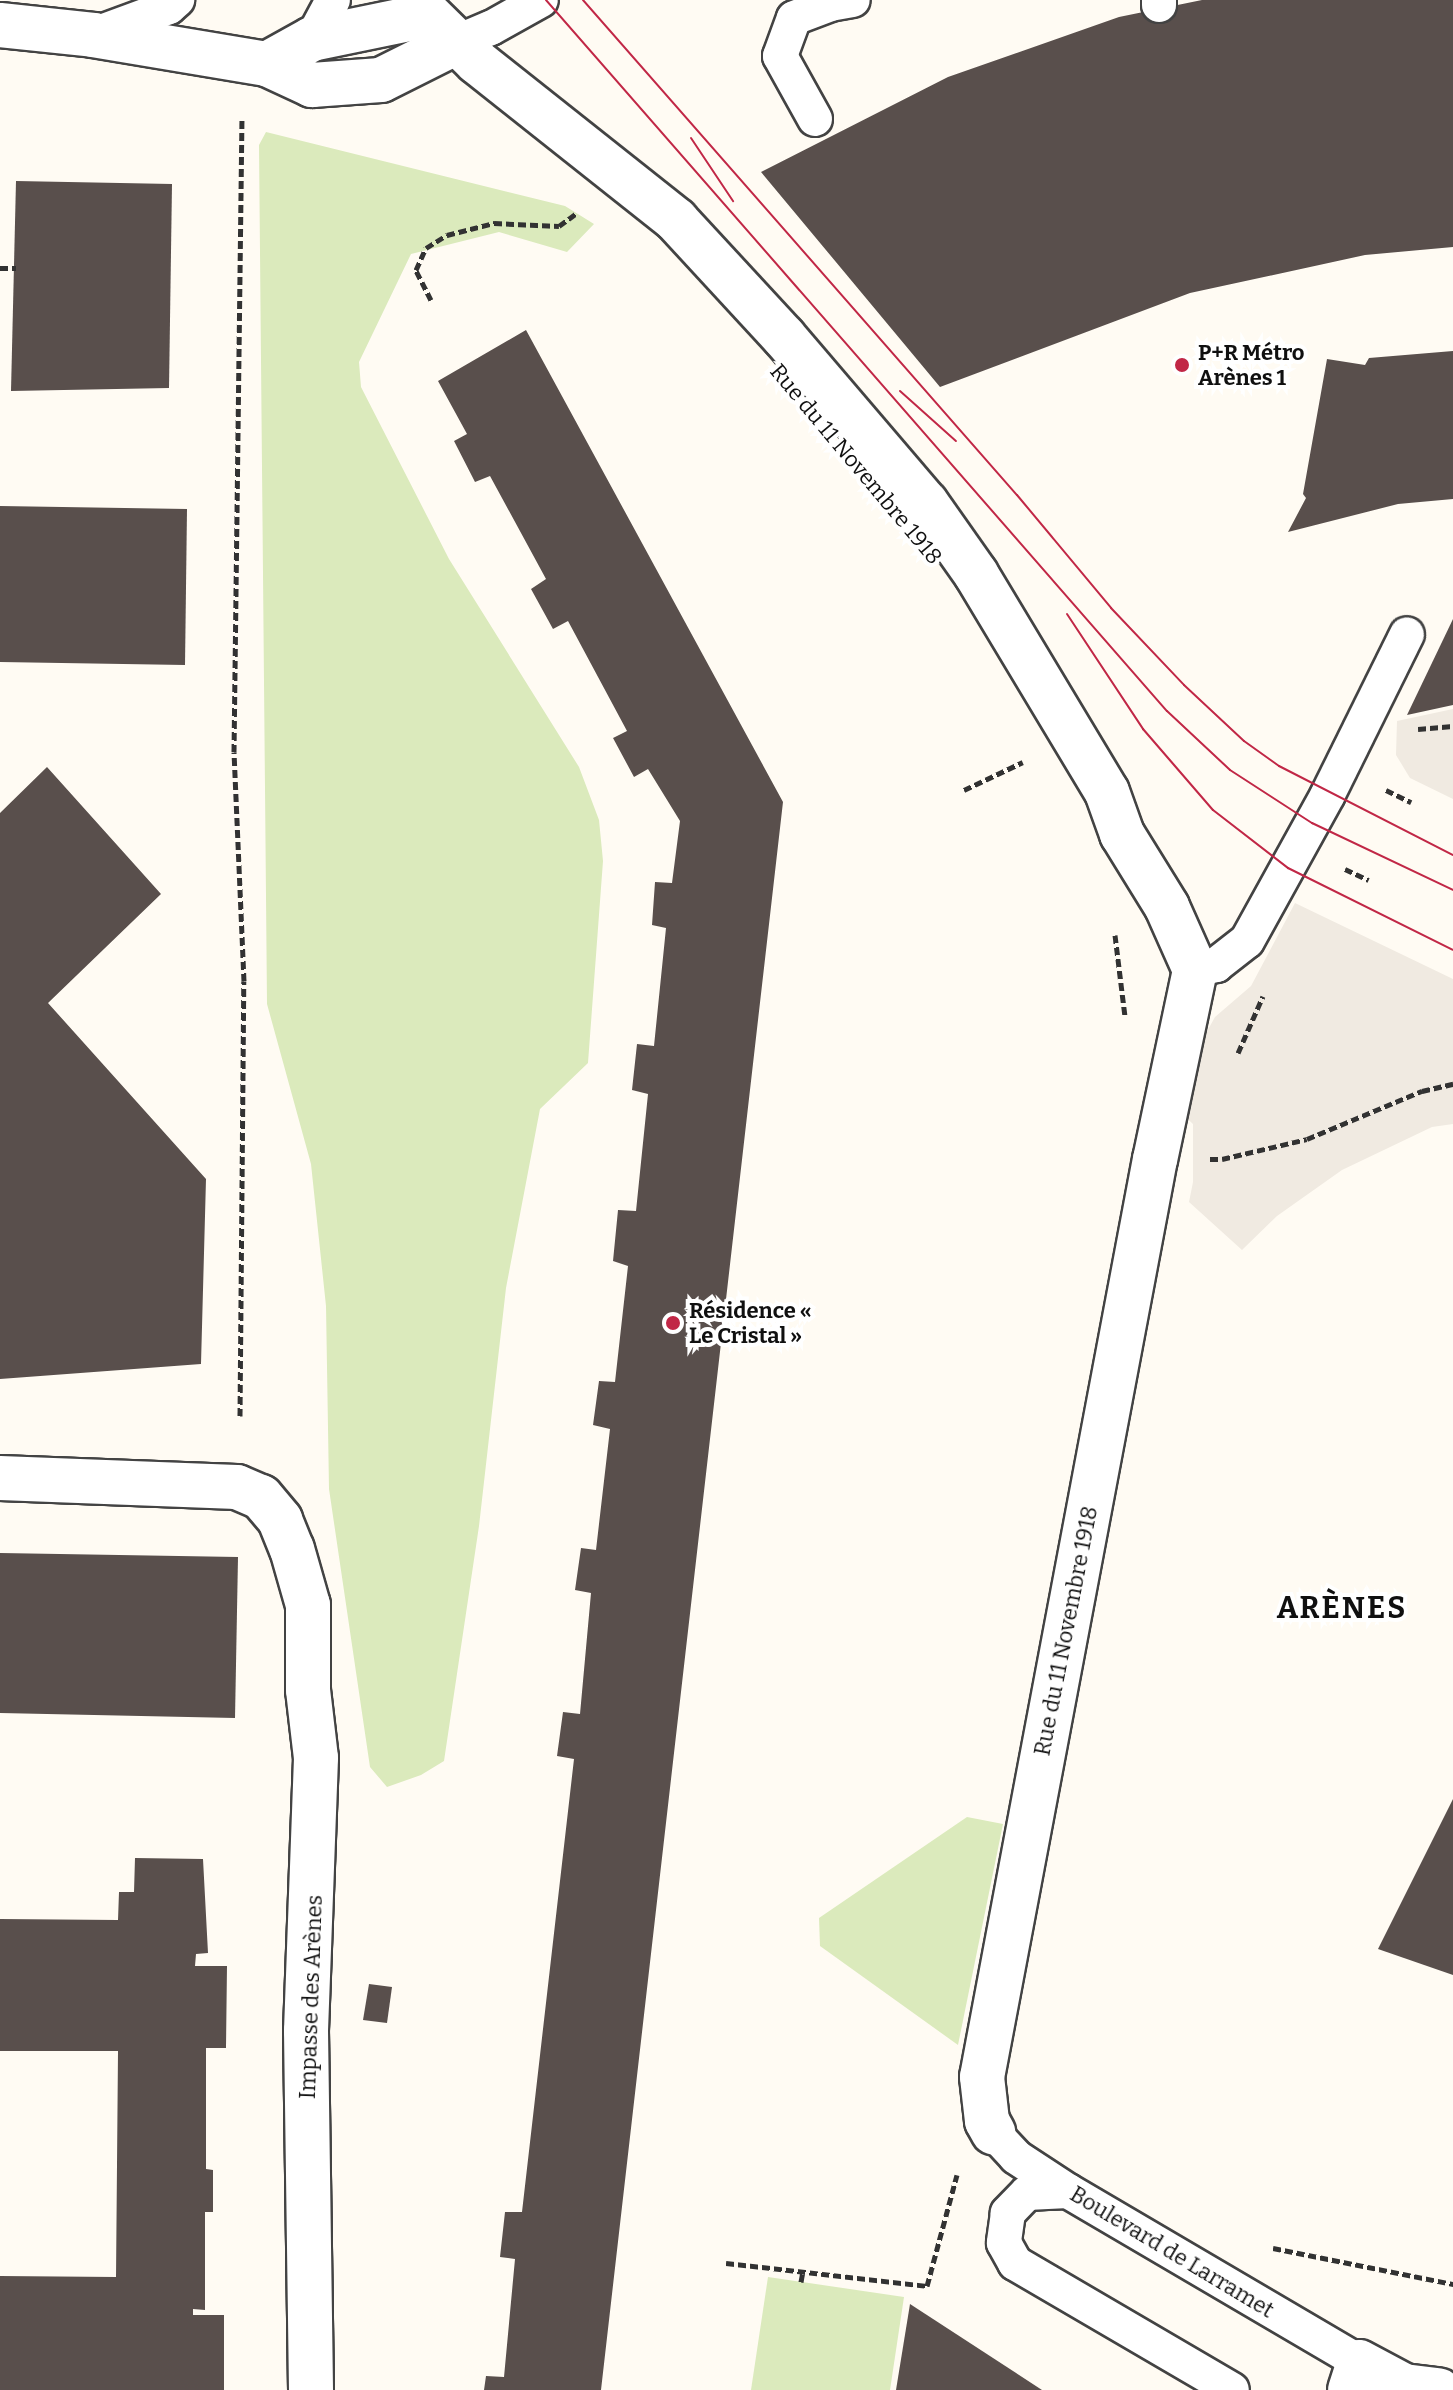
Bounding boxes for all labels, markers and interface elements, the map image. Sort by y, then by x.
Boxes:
place label: P+R Métro Arènes 1 [1198,339,1305,390]
marker: P+R Métro Arènes 1 [1173,356,1191,374]
street label: Rue du 11 Novembre 1918 [764,358,948,570]
place label: Résidence « Le Cristal » [689,1297,812,1348]
marker: Résidence « Le Cristal » [664,1314,682,1332]
street label: Rue du 11 Novembre 1918 [1029,1504,1103,1758]
district label: ARÈNES [1277,1590,1407,1626]
street label: Impasse des Arènes [294,1894,328,2100]
street label: Boulevard de Larramet [1065,2181,1279,2323]

